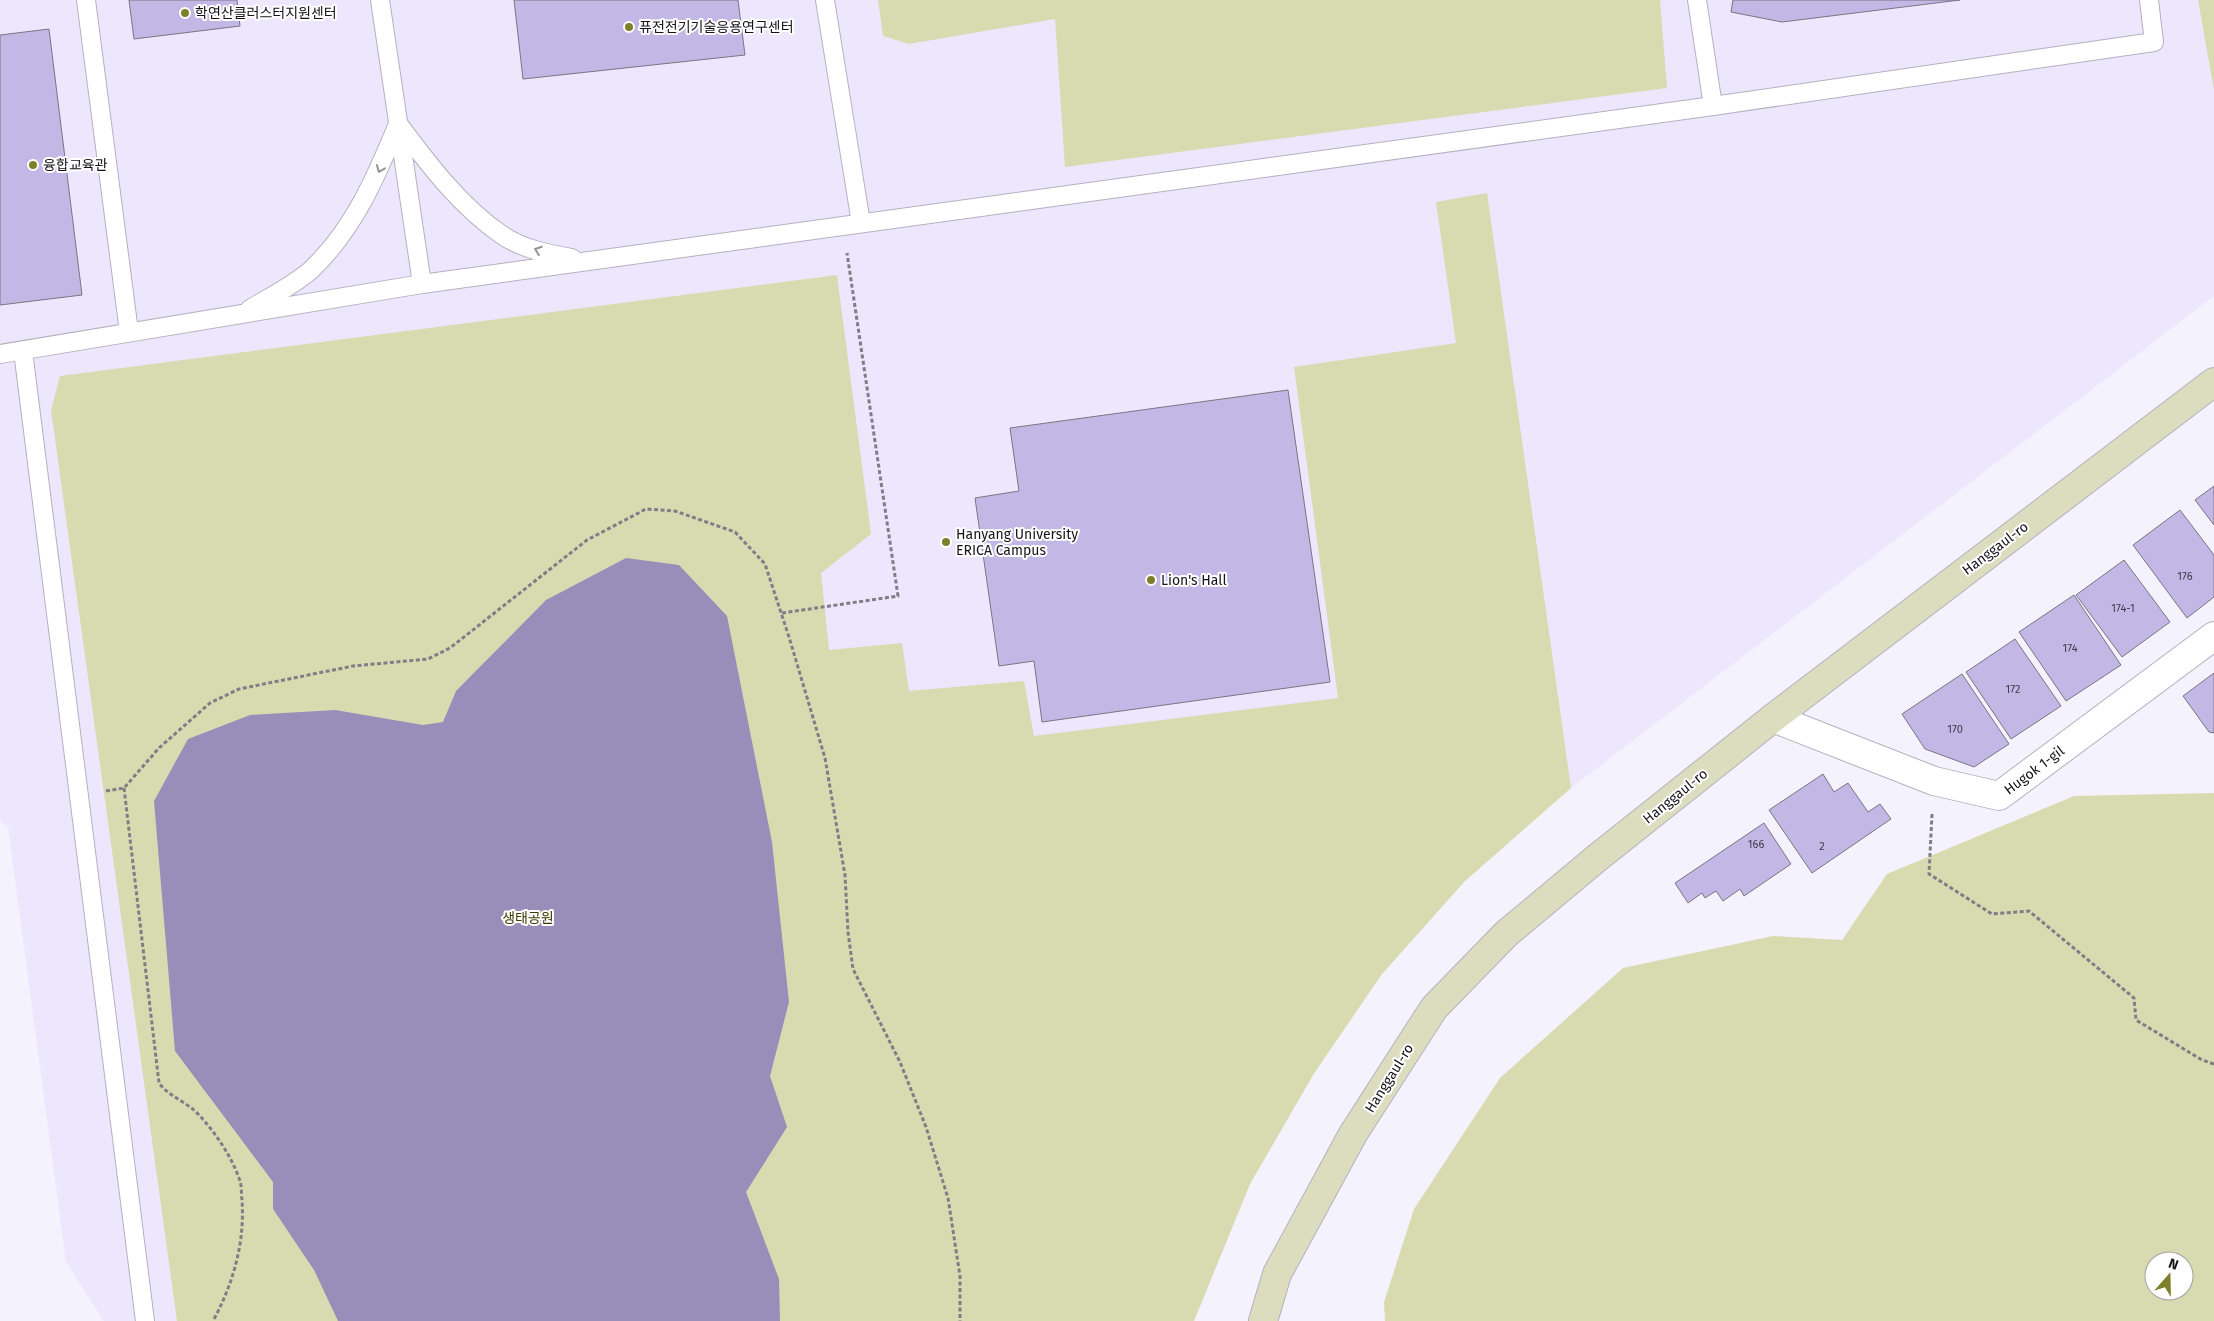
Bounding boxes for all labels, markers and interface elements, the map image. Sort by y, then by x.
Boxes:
place label: 학연산클러스터지원센터 [195,5,337,22]
marker: 학연산클러스터지원센터 [179,7,191,19]
place label: 퓨전전기기술응용연구센터 [639,19,794,36]
marker: 퓨전전기기술응용연구센터 [623,21,635,33]
place label: 융합교육관 [43,157,108,174]
marker: 융합교육관 [27,159,39,171]
one-way arrow [375,164,385,172]
one-way arrow [535,246,543,256]
street label: Hanggaul-ro [1959,518,2032,579]
place label: Hanyang University ERICA Campus [956,526,1078,559]
marker: Hanyang University ERICA Campus [940,536,952,548]
house number: 176 [2177,570,2193,583]
place label: Lion's Hall [1161,572,1227,589]
marker: Lion's Hall [1145,574,1157,586]
house number: 174-1 [2111,602,2135,615]
house number: 174 [2062,642,2078,655]
house number: 172 [2006,683,2020,696]
house number: 170 [1947,723,1963,736]
street label: Hugok 1-gil [2001,742,2068,798]
street label: Hanggaul-ro [1640,765,1711,828]
house number: 166 [1748,838,1764,851]
house number: 2 [1819,840,1825,853]
park label: 생태공원 [502,910,554,927]
street label: Hanggaul-ro [1362,1041,1417,1116]
north arrow [2144,1251,2194,1301]
text: N [2166,1255,2181,1274]

